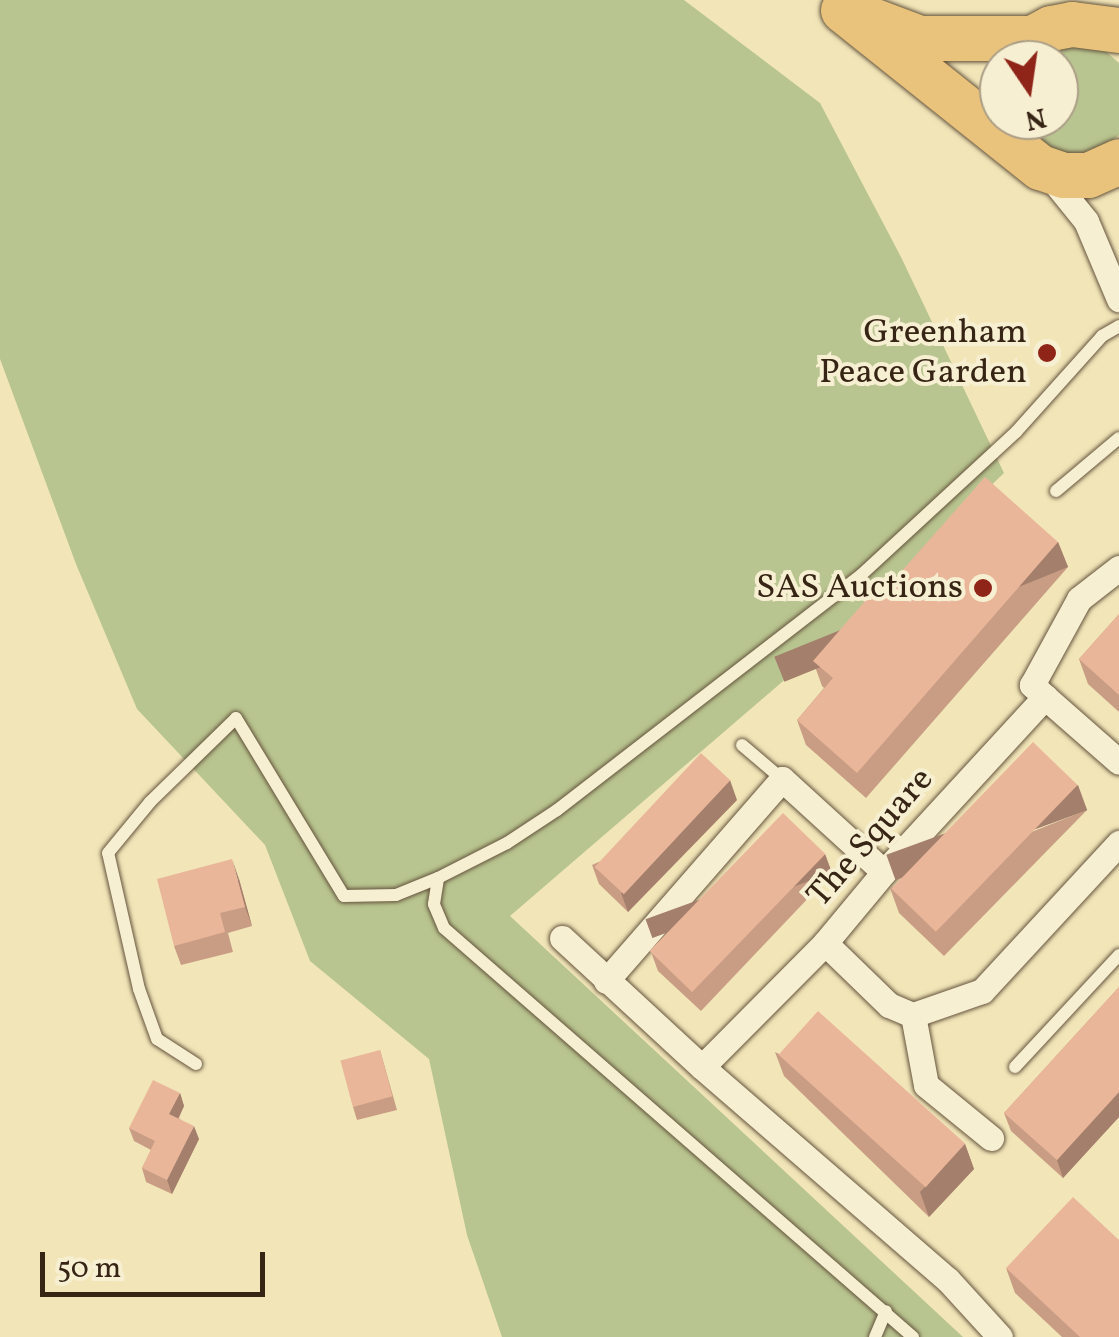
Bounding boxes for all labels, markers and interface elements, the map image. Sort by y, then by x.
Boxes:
north arrow [979,40,1079,140]
text: N [1021,96,1050,139]
place label: Greenham Peace Garden [819,312,1027,394]
marker: Greenham Peace Garden [1036,342,1058,364]
place label: SAS Auctions [756,567,963,609]
marker: SAS Auctions [972,577,994,599]
street label: The Square [799,760,943,916]
scale bar [45,1232,270,1294]
text: 50 m [57,1248,121,1290]

